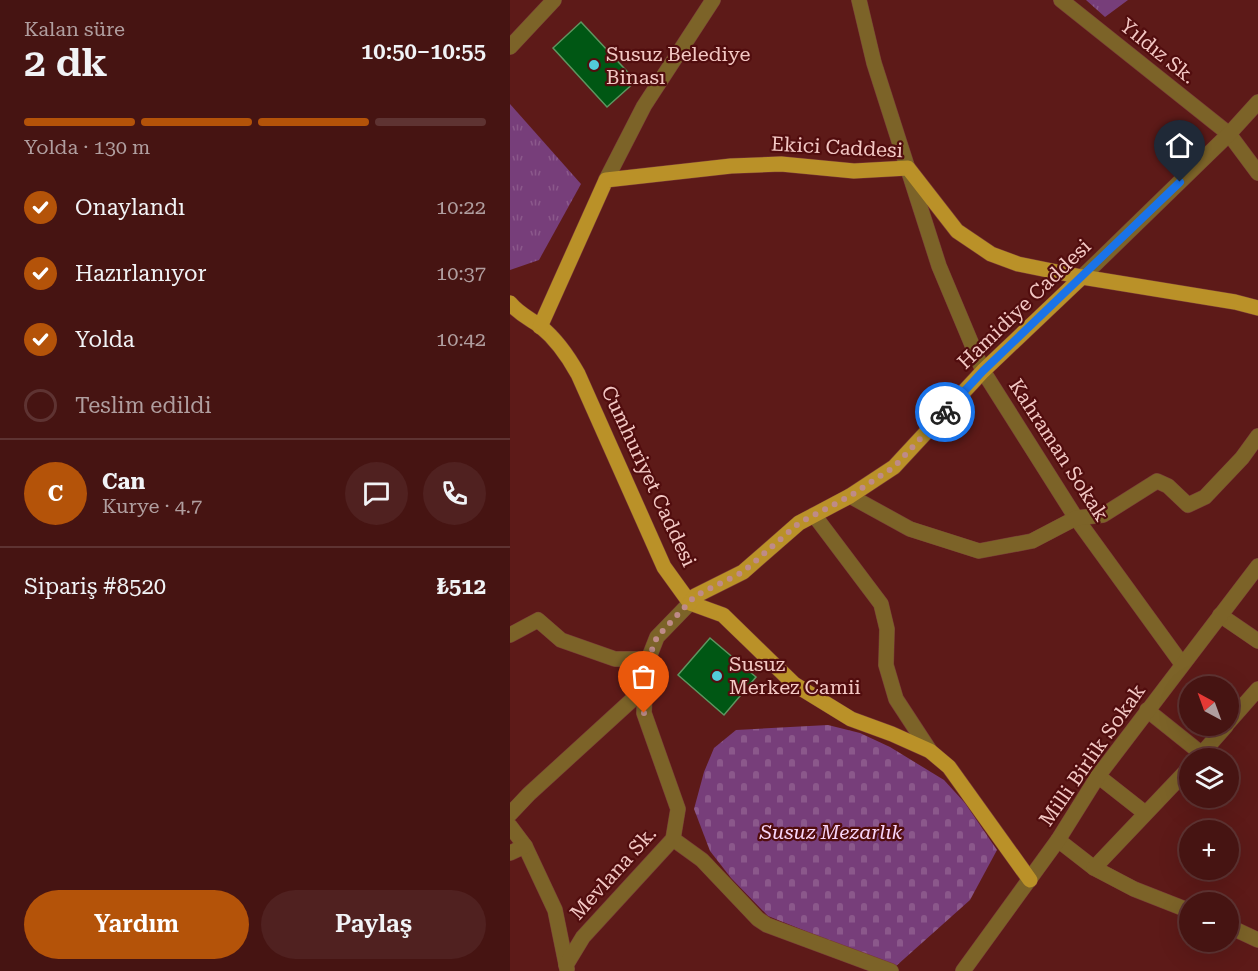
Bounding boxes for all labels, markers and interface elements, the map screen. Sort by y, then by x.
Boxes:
street label: Yıldız Sk. [1115,13,1201,89]
text: Kalan süre [24,17,125,41]
text: 10:50–10:55 [361,39,486,64]
text: 2 dk [24,40,108,86]
place label: Susuz Belediye Binası [606,42,750,89]
marker: Susuz Belediye Binası [587,58,601,72]
pin [1154,120,1205,182]
icon: home [1163,129,1196,162]
street label: Ekici Caddesi [770,132,904,162]
text: Yolda · 130 m [24,135,150,159]
icon: check [24,191,57,224]
text: Onaylandı [75,195,185,220]
text: 10:22 [436,195,486,219]
street label: Hamidiye Caddesi [952,234,1096,374]
icon: check [24,257,57,290]
text: Hazırlanıyor [75,261,206,286]
text: 10:37 [436,261,486,285]
icon: check [24,323,57,356]
text: Yolda [75,327,135,352]
text: 10:42 [436,327,486,351]
street label: Kahraman Sokak [1004,374,1114,526]
street label: Cumhuriyet Caddesi [596,382,702,570]
courier [915,382,975,442]
text: Teslim edildi [75,393,212,418]
icon: bike [929,396,962,429]
button: chat [345,462,408,525]
button: phone [423,462,486,525]
text: Can [102,469,145,494]
text: C [48,481,63,506]
text: Kurye · 4.7 [102,494,202,518]
text: Sipariş #8520 [24,574,166,599]
text: ₺512 [437,574,486,599]
pin [618,651,669,713]
place label: Susuz Merkez Camii [729,652,861,699]
icon: bag [627,660,660,693]
marker: Susuz Merkez Camii [710,669,724,683]
north arrow [1179,676,1239,736]
map controls [1179,676,1239,952]
street label: Milli Birlik Sokak [1034,679,1150,831]
button: layers [1179,748,1239,808]
park label: Susuz Mezarlık [759,820,902,844]
button: + [1179,820,1239,880]
street label: Mevlana Sk. [565,821,661,925]
button: Yardım [24,890,249,959]
button: Paylaş [261,890,486,959]
button: − [1179,892,1239,952]

